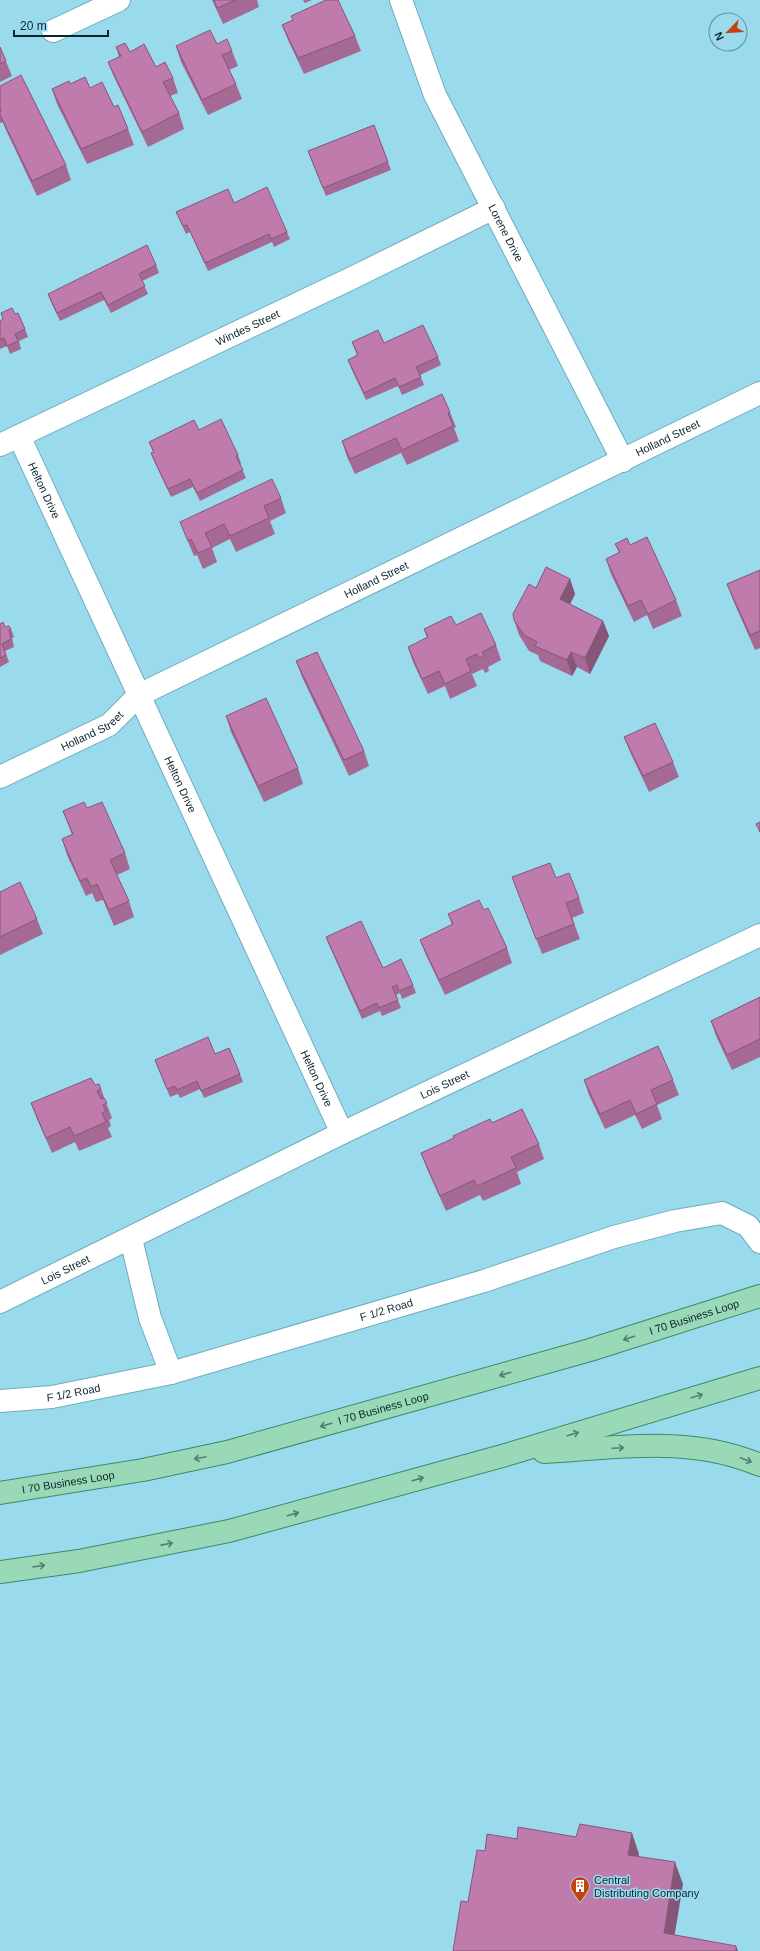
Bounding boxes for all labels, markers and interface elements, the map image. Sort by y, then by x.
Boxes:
scale bar [14,12,108,38]
north arrow [708,12,748,52]
text: 20 m [20,19,47,33]
text: N [712,30,726,42]
street label: Lorene Drive [486,202,526,264]
street label: Windes Street [214,307,281,348]
street label: Holland Street [634,417,702,459]
street label: Helton Drive [26,460,62,520]
street label: Holland Street [342,559,410,600]
street label: Holland Street [59,709,125,753]
street label: Helton Drive [162,754,199,814]
street label: Helton Drive [299,1048,335,1108]
street label: Lois Street [418,1068,471,1101]
street label: Lois Street [39,1253,92,1287]
street label: F 1/2 Road [359,1296,414,1323]
street label: I 70 Business Loop [648,1297,741,1337]
one-way arrow [623,1335,636,1342]
one-way arrow [498,1371,511,1378]
street label: F 1/2 Road [46,1381,101,1403]
street label: I 70 Business Loop [336,1390,430,1427]
one-way arrow [691,1392,703,1400]
one-way arrow [319,1421,332,1429]
one-way arrow [566,1430,579,1437]
one-way arrow [611,1444,624,1451]
one-way arrow [194,1455,207,1463]
one-way arrow [739,1456,751,1464]
street label: I 70 Business Loop [21,1469,115,1495]
one-way arrow [411,1475,424,1482]
one-way arrow [286,1510,299,1517]
one-way arrow [160,1539,173,1547]
one-way arrow [32,1562,45,1570]
place label: Central Distributing Company [594,1874,700,1899]
building icon: Central Distributing Company [569,1875,591,1903]

